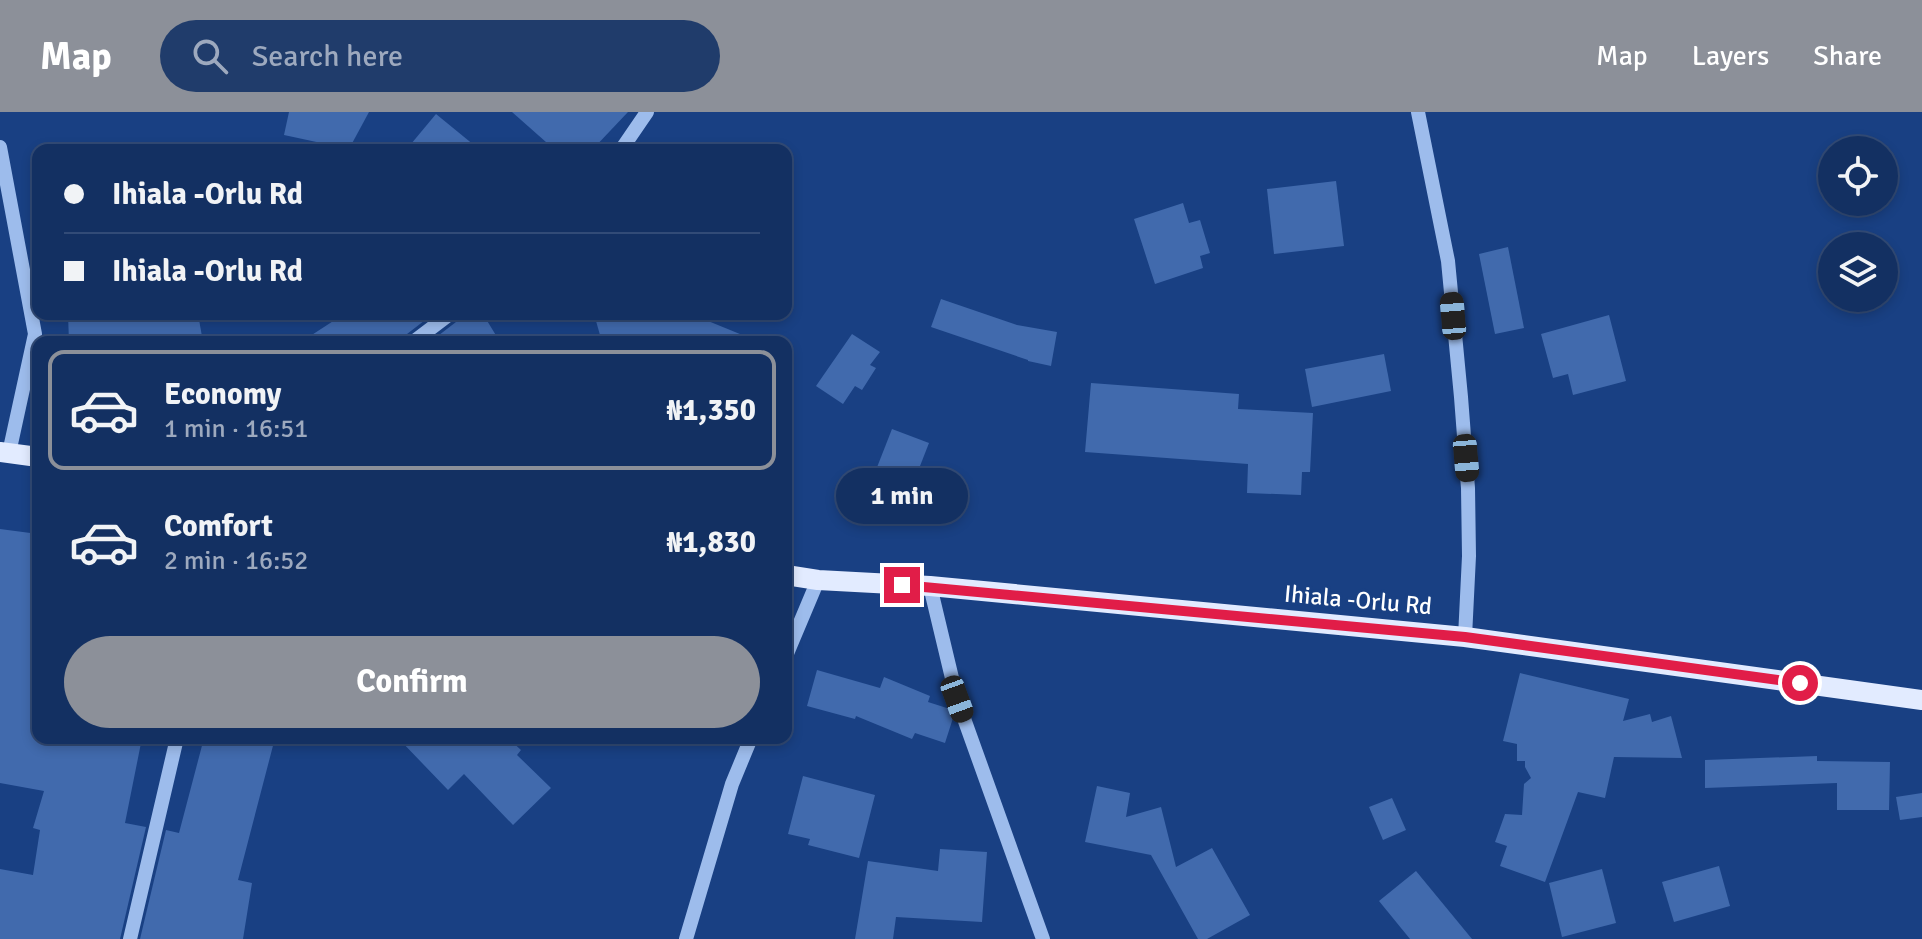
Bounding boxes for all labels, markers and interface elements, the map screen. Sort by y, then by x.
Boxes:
search box [160,20,720,92]
text: Map [40,33,112,80]
icon: search [188,34,232,78]
text: Search here [252,38,403,75]
text: Map [1596,39,1648,73]
text: Layers [1692,39,1769,73]
text: Share [1813,39,1882,73]
map controls [1818,136,1898,312]
button: locate [1818,136,1898,216]
text: Ihiala -Orlu Rd [112,176,303,213]
button: layers [1818,232,1898,312]
text: Ihiala -Orlu Rd [112,253,303,290]
car [1439,291,1467,341]
icon: car [68,374,140,446]
text: Economy [164,376,281,413]
text: ₦1,350 [666,392,756,429]
text: 1 min · 16:51 [164,413,308,445]
car [1452,433,1480,483]
callout: 1 min [836,469,968,525]
text: 1 min [871,480,933,512]
icon: car [68,506,140,578]
text: Comfort [164,508,273,545]
text: ₦1,830 [666,524,756,561]
text: 2 min · 16:52 [164,545,308,577]
route end [884,567,920,603]
street label: Ihiala -Orlu Rd [1283,579,1433,621]
button: Confirm [64,636,760,728]
route start [1782,665,1818,701]
car [938,672,976,726]

